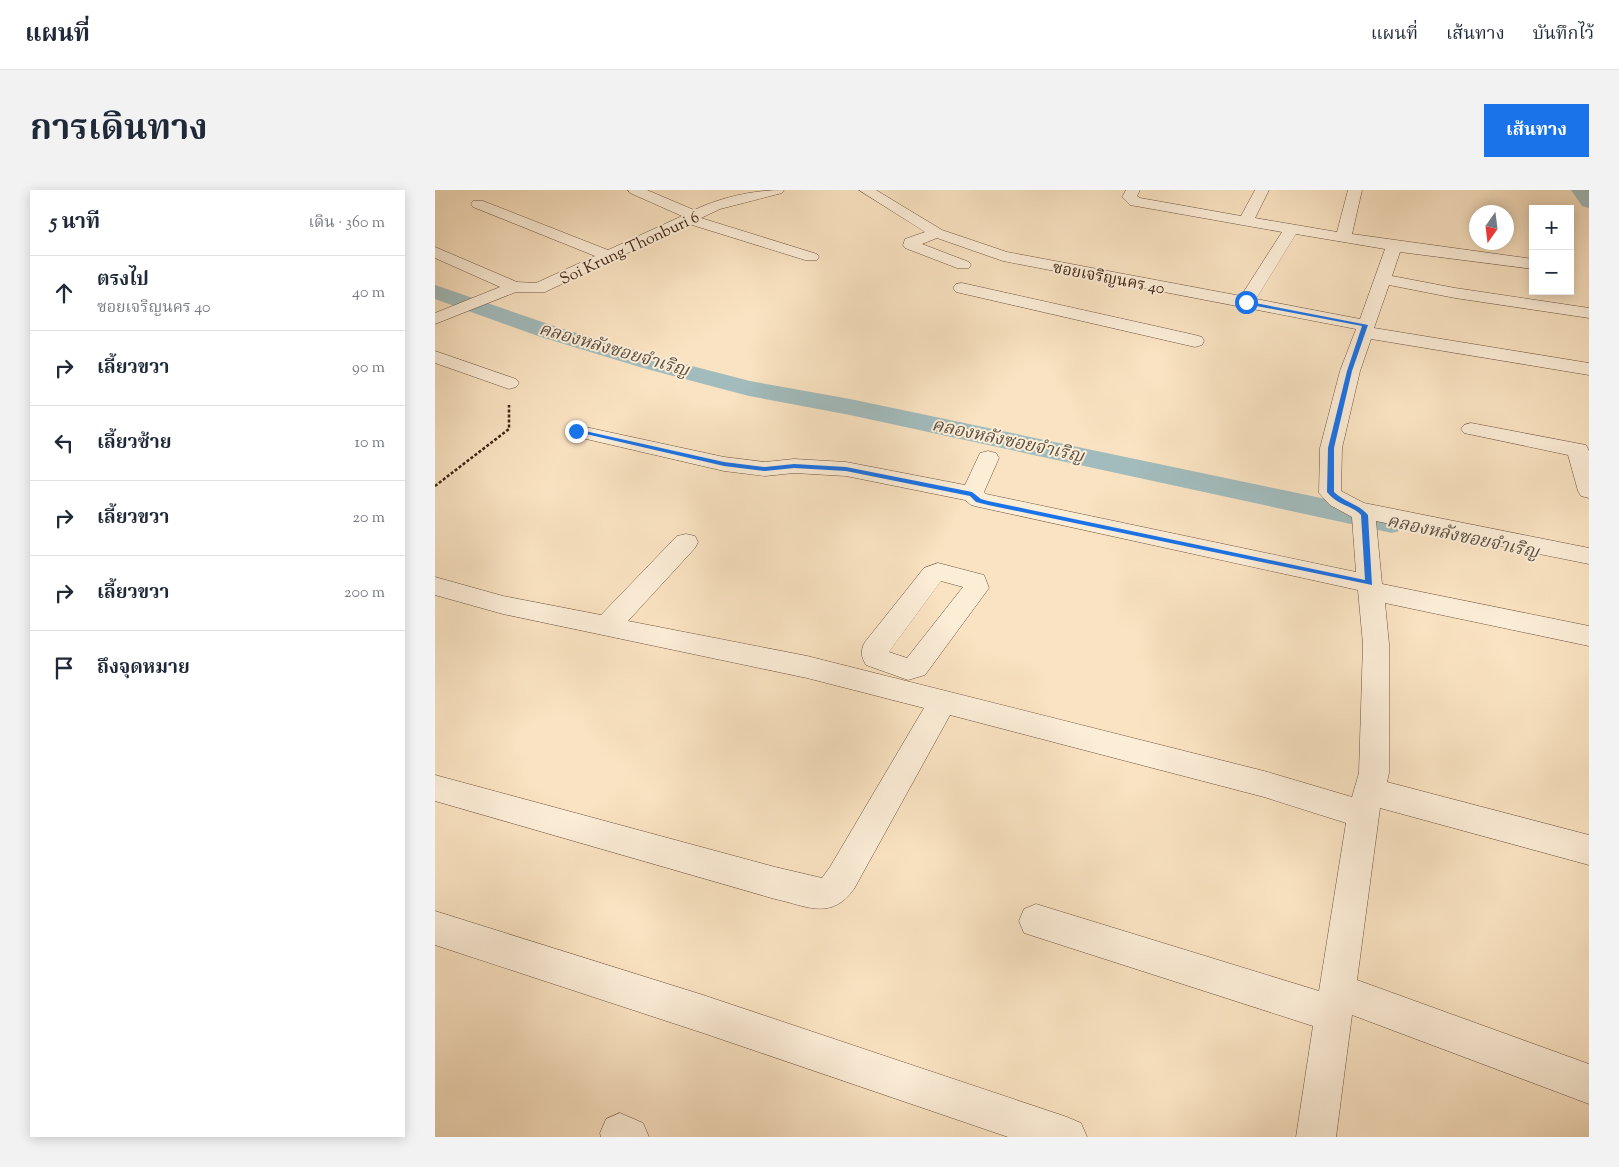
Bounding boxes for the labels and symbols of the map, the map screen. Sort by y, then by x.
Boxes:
north arrow [1469,205,1514,250]
street label: Soi Krung Thonburi 6 [556,207,704,292]
street label: ซอยเจริญนคร 40 [1051,257,1166,302]
route start [1235,291,1258,314]
water label: คลองหลังซอยจำเริญ [535,317,693,385]
water label: คลองหลังซอยจำเริญ [929,413,1087,471]
route end [565,420,588,443]
water label: คลองหลังซอยจำเริญ [1384,509,1542,567]

